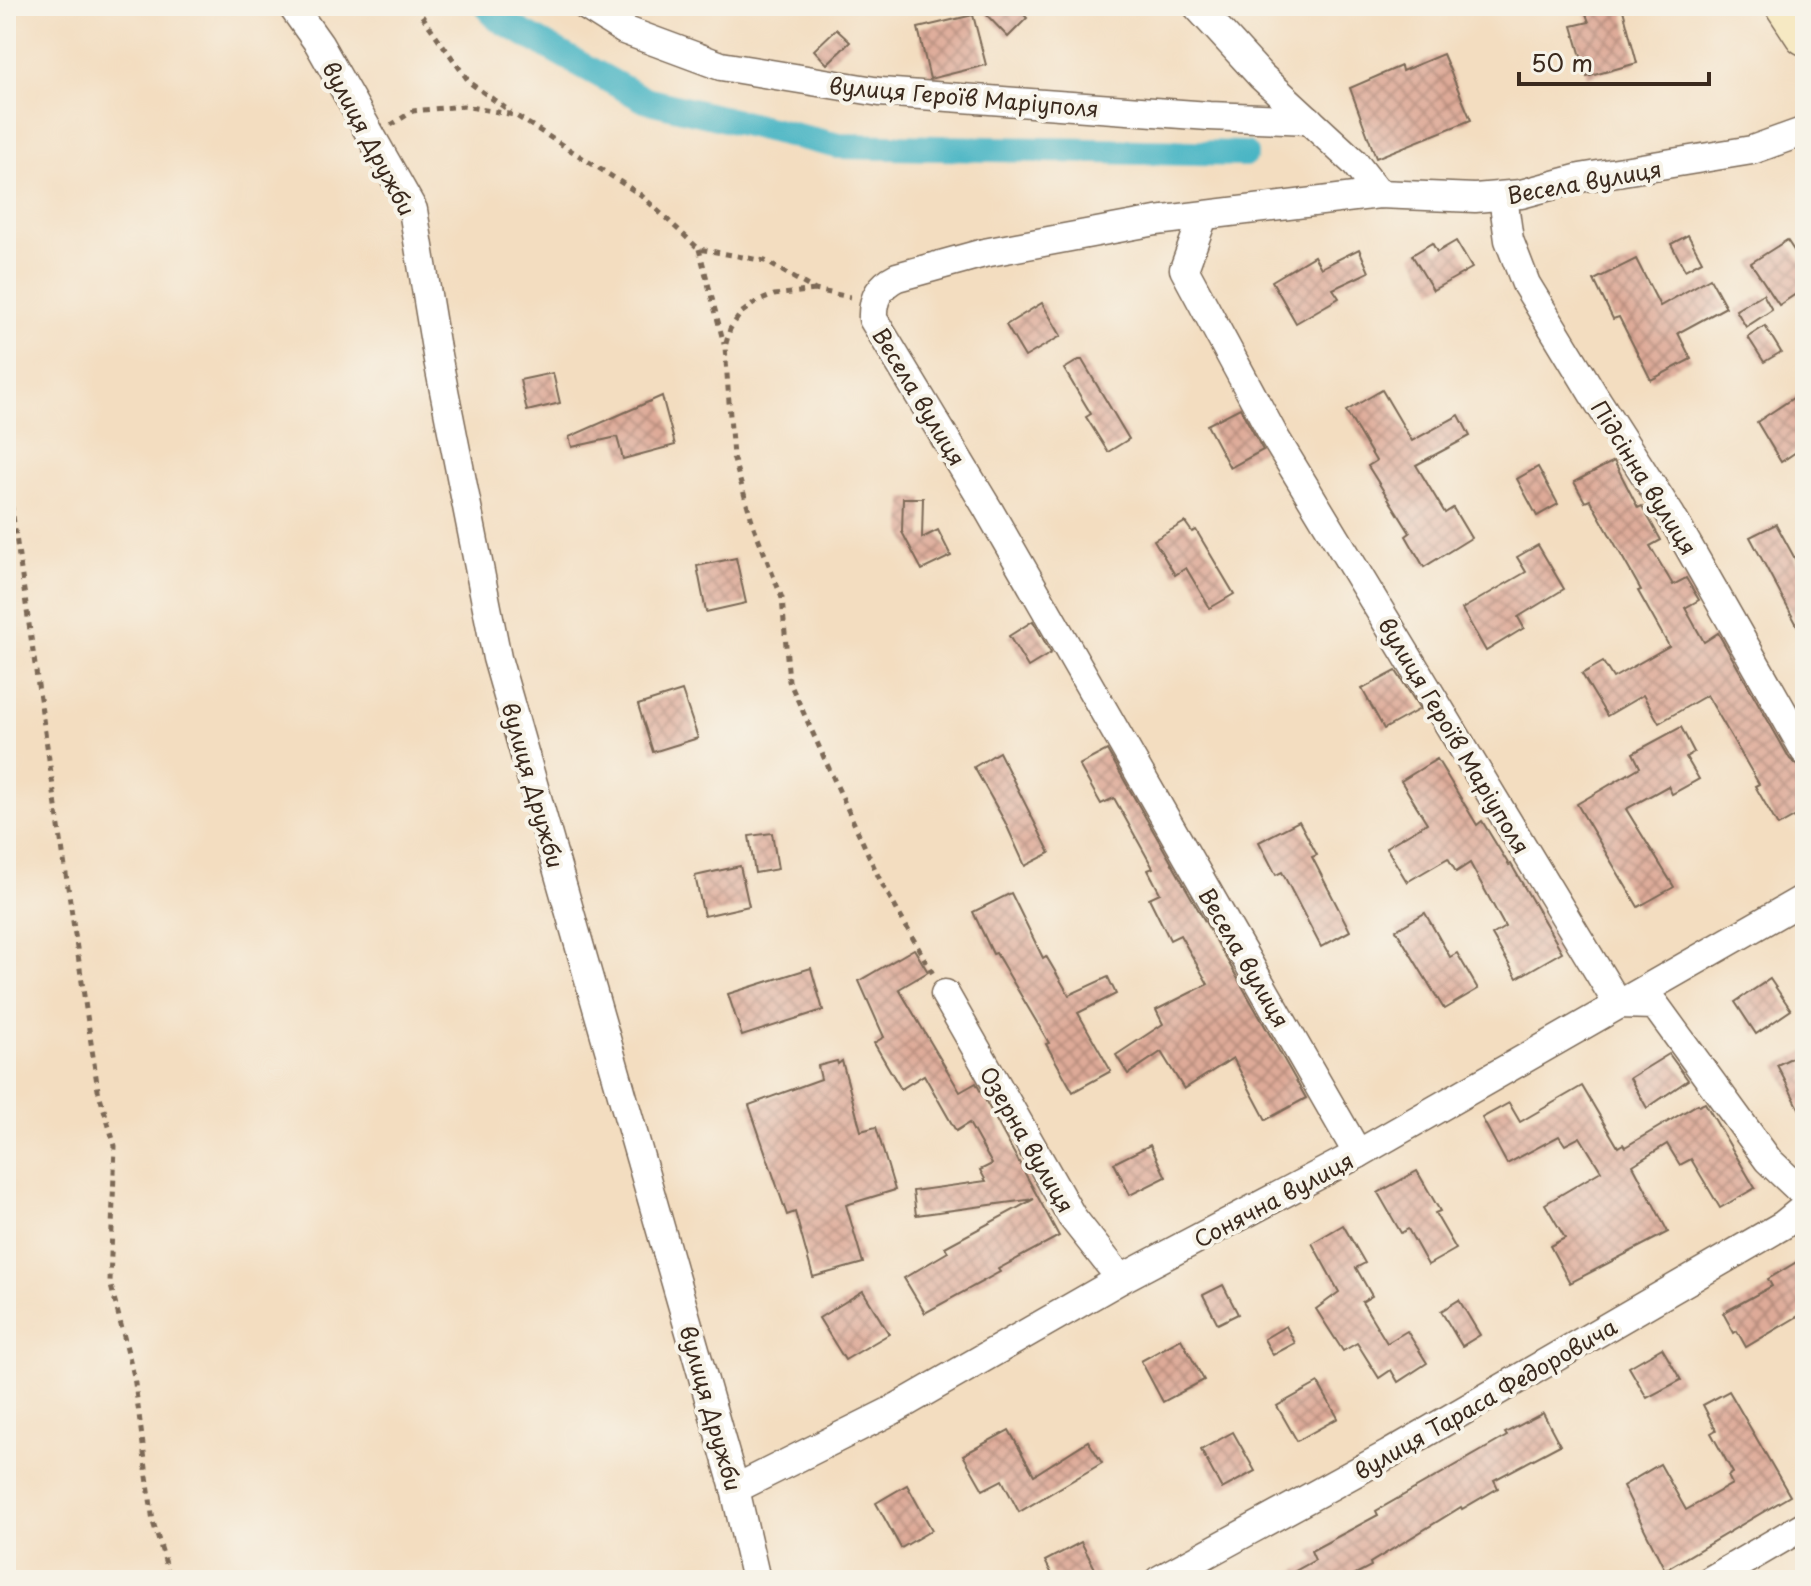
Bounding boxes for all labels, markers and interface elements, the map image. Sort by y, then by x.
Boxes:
scale bar [1519,36,1709,86]
text: 50 m [1531,44,1593,80]
street label: вулиця Дружби [315,55,425,221]
street label: вулиця Героїв Маріуполя [828,68,1100,124]
street label: Весела вулиця [1504,151,1664,211]
street label: Весела вулиця [866,320,974,472]
street label: Підсінна вулиця [1584,393,1706,561]
street label: вулиця Героїв Маріуполя [1371,611,1539,859]
street label: вулиця Дружби [495,698,573,872]
street label: Весела вулиця [1192,881,1298,1033]
street label: Озерна вулиця [973,1060,1083,1218]
street label: Сонячна вулиця [1187,1143,1359,1255]
street label: вулиця Тараса Федоровича [1348,1309,1623,1487]
street label: вулиця Дружби [673,1321,751,1495]

